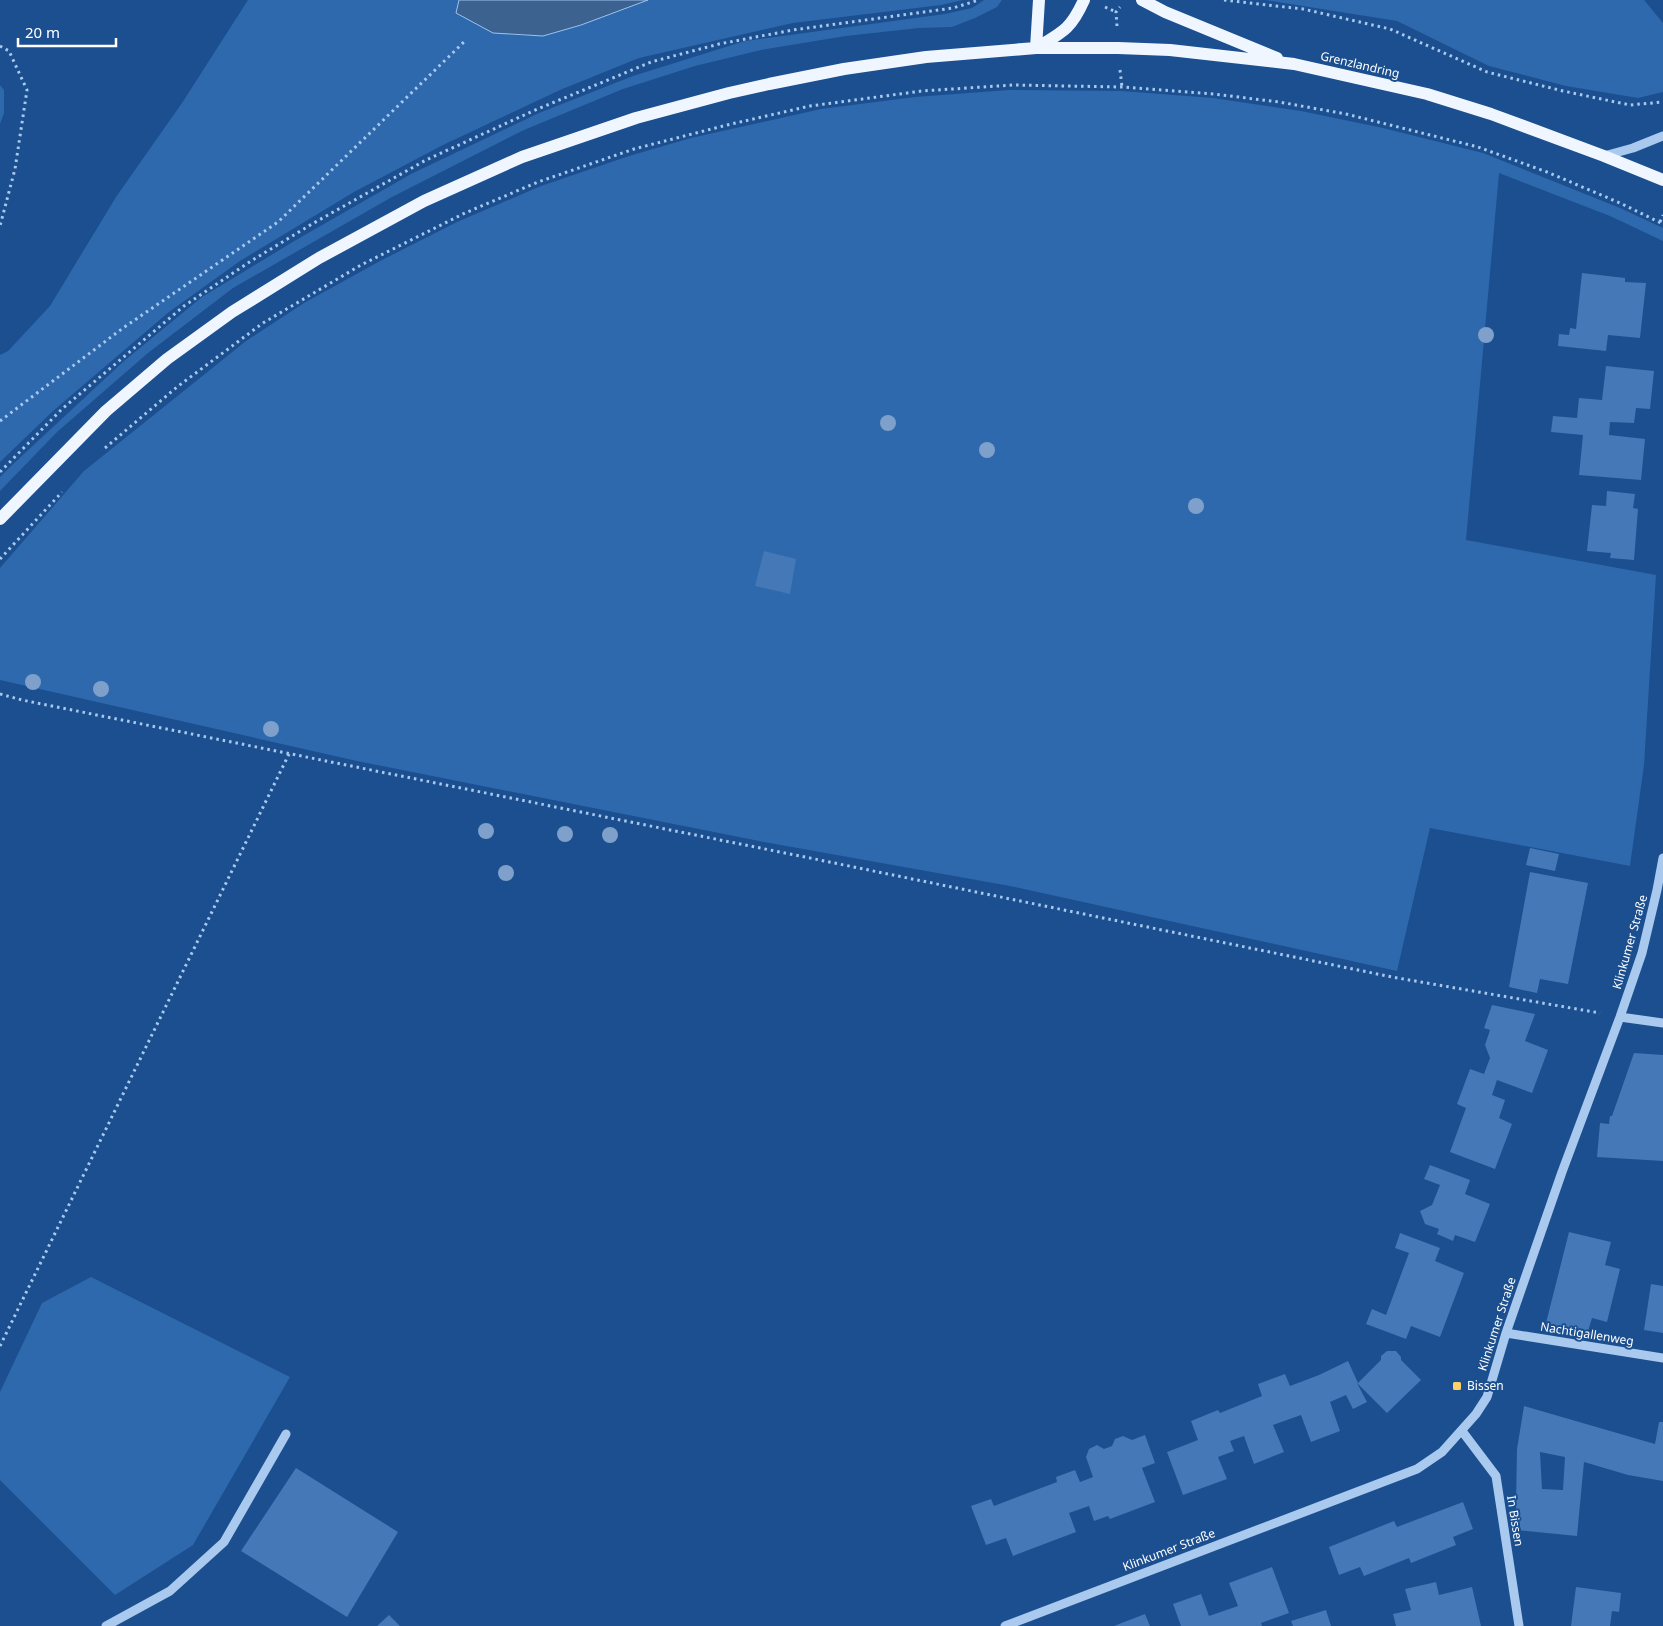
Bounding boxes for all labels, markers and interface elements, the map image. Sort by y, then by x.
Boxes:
scale bar [18,15,115,47]
text: 20 m [25,22,60,42]
street label: Grenzlandring [1319,47,1401,82]
street label: Klinkumer Straße [1608,892,1651,991]
street label: Klinkumer Straße [1473,1275,1520,1373]
street label: Nachtigallenweg [1539,1318,1635,1349]
place label: Bissen [1467,1377,1504,1394]
marker: Bissen [1451,1380,1463,1392]
street label: In Bissen [1503,1494,1528,1548]
street label: Klinkumer Straße [1120,1524,1218,1575]

